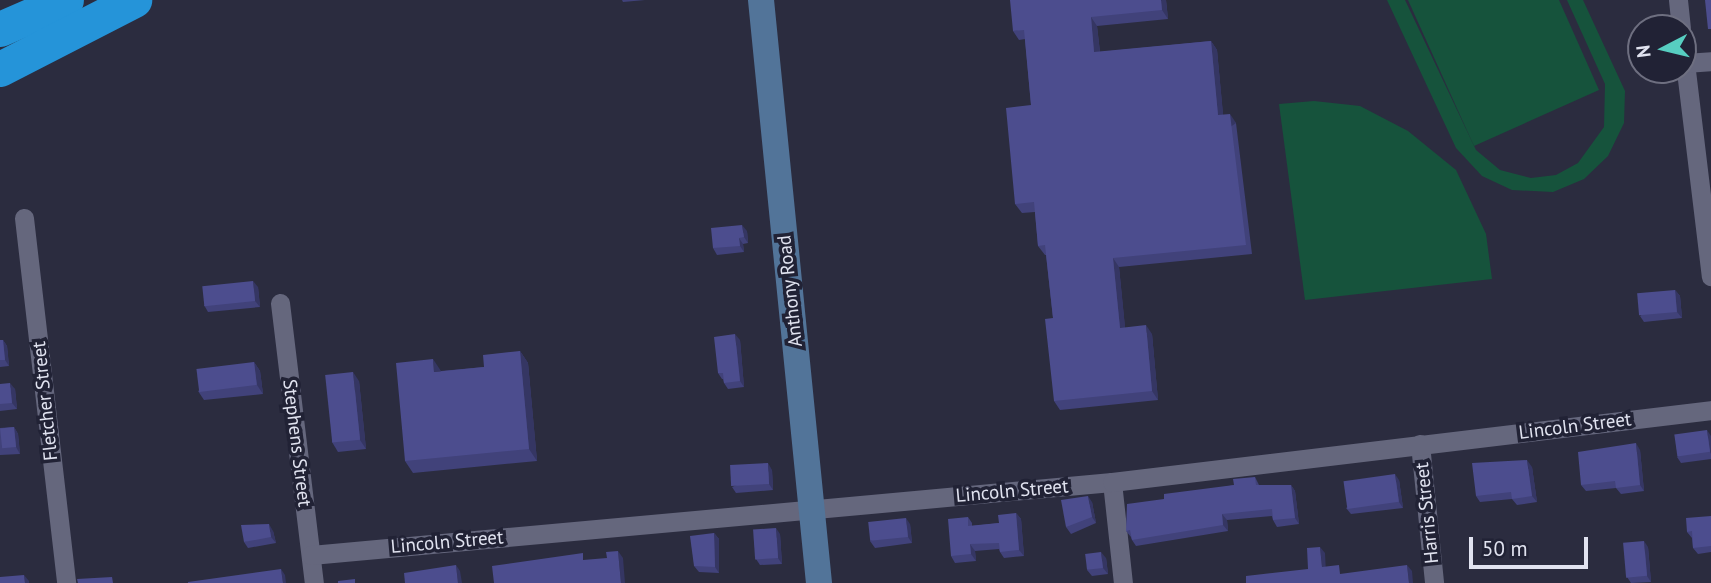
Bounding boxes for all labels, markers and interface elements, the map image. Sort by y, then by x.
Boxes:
north arrow [1627,14,1697,84]
text: N [1630,44,1656,59]
street label: Anthony Road [773,234,807,348]
street label: Fletcher Street [27,340,63,462]
street label: Stephens Street [278,378,316,508]
street label: Lincoln Street [1517,408,1633,444]
street label: Harris Street [1410,461,1444,565]
street label: Lincoln Street [955,475,1069,507]
scale bar [1473,524,1592,568]
street label: Lincoln Street [390,526,504,558]
text: 50 m [1482,535,1528,562]

